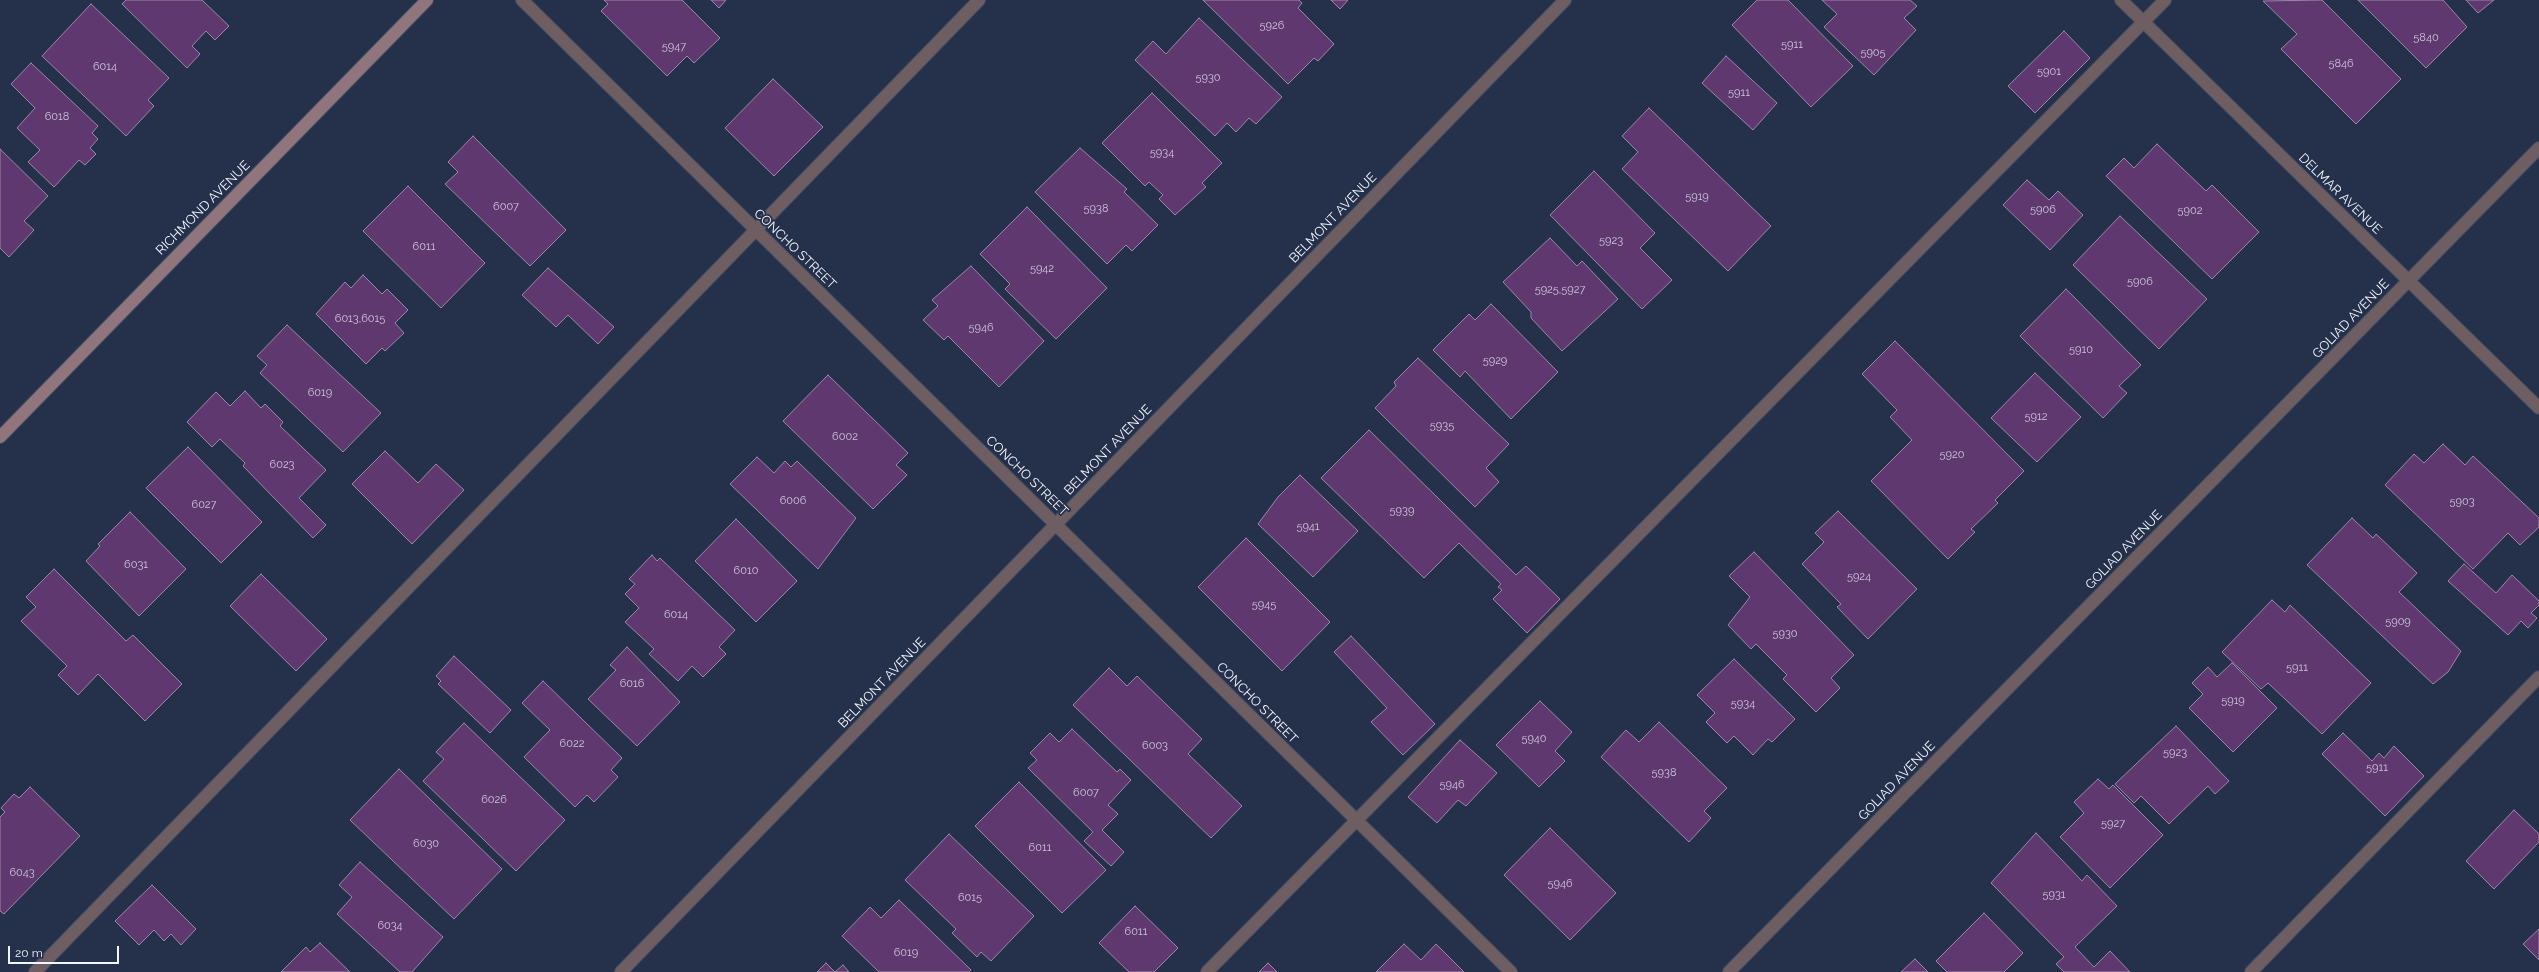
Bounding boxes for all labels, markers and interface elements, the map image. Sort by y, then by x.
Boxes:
house number: 5926 [1260,19,1284,33]
house number: 5840 [2413,31,2439,45]
house number: 5911 [1781,38,1803,52]
house number: 5947 [662,40,686,54]
house number: 5905 [1860,46,1886,60]
house number: 5846 [2328,57,2354,71]
house number: 6014 [93,60,117,74]
house number: 5901 [2037,65,2061,79]
house number: 5930 [1195,71,1221,85]
house number: 5911 [1728,86,1750,100]
house number: 6018 [45,110,69,124]
house number: 5934 [1150,146,1174,160]
street label: DELMAR AVENUE [2295,150,2385,238]
street label: RICHMOND AVENUE [153,158,253,258]
street label: BELMONT AVENUE [1286,170,1380,266]
house number: 5919 [1685,190,1709,204]
house number: 6007 [493,200,519,214]
house number: 5938 [1084,202,1108,216]
house number: 5906 [2030,203,2056,217]
house number: 5902 [2178,204,2202,218]
street label: CONCHO STREET [751,206,839,292]
house number: 5923 [1599,234,1623,248]
house number: 6011 [413,240,435,254]
house number: 5942 [1030,262,1054,276]
house number: 5906 [2127,275,2153,289]
street label: GOLIAD AVENUE [2309,276,2393,362]
house number: 5925,5927 [1535,283,1585,297]
house number: 6013,6015 [335,312,385,326]
house number: 5946 [968,321,994,335]
house number: 5910 [2069,343,2093,357]
house number: 5929 [1483,354,1507,368]
house number: 6019 [308,386,332,400]
street label: BELMONT AVENUE [1061,402,1155,498]
house number: 5912 [2025,410,2047,424]
house number: 5935 [1430,419,1454,433]
house number: 6002 [832,430,858,444]
street label: CONCHO STREET [983,433,1071,519]
house number: 5920 [1940,448,1964,462]
house number: 6023 [270,458,294,472]
house number: 6006 [780,494,806,508]
house number: 5903 [2449,495,2475,509]
house number: 6027 [192,498,216,512]
house number: 5939 [1390,504,1414,518]
street label: GOLIAD AVENUE [2082,507,2166,593]
house number: 5941 [1296,520,1320,534]
house number: 6031 [124,558,148,572]
house number: 6010 [734,564,758,578]
house number: 5924 [1847,570,1871,584]
house number: 5945 [1252,598,1276,612]
house number: 6014 [664,608,688,622]
house number: 5909 [2385,615,2411,629]
house number: 5930 [1772,627,1798,641]
street label: BELMONT AVENUE [835,635,929,731]
street label: CONCHO STREET [1213,659,1301,747]
house number: 5911 [2286,661,2308,675]
house number: 6016 [620,677,644,691]
house number: 5919 [2221,694,2245,708]
house number: 5934 [1731,697,1755,711]
house number: 5940 [1521,732,1547,746]
house number: 6022 [560,737,584,751]
street label: GOLIAD AVENUE [1855,738,1939,824]
house number: 6003 [1142,739,1168,753]
house number: 5923 [2163,746,2187,760]
house number: 5911 [2366,761,2388,775]
house number: 5938 [1652,766,1676,780]
house number: 5946 [1439,778,1465,792]
house number: 6007 [1073,786,1099,800]
house number: 6026 [481,793,507,807]
house number: 5927 [2101,817,2125,831]
house number: 6030 [413,837,439,851]
house number: 6011 [1029,841,1051,855]
house number: 6043 [9,866,35,880]
house number: 5946 [1547,877,1573,891]
house number: 5931 [2042,888,2066,902]
house number: 6015 [958,891,982,905]
house number: 6034 [377,919,403,933]
house number: 6011 [1125,925,1147,939]
scale bar [10,938,121,964]
text: 20 m [15,946,43,960]
house number: 6019 [894,946,918,960]

